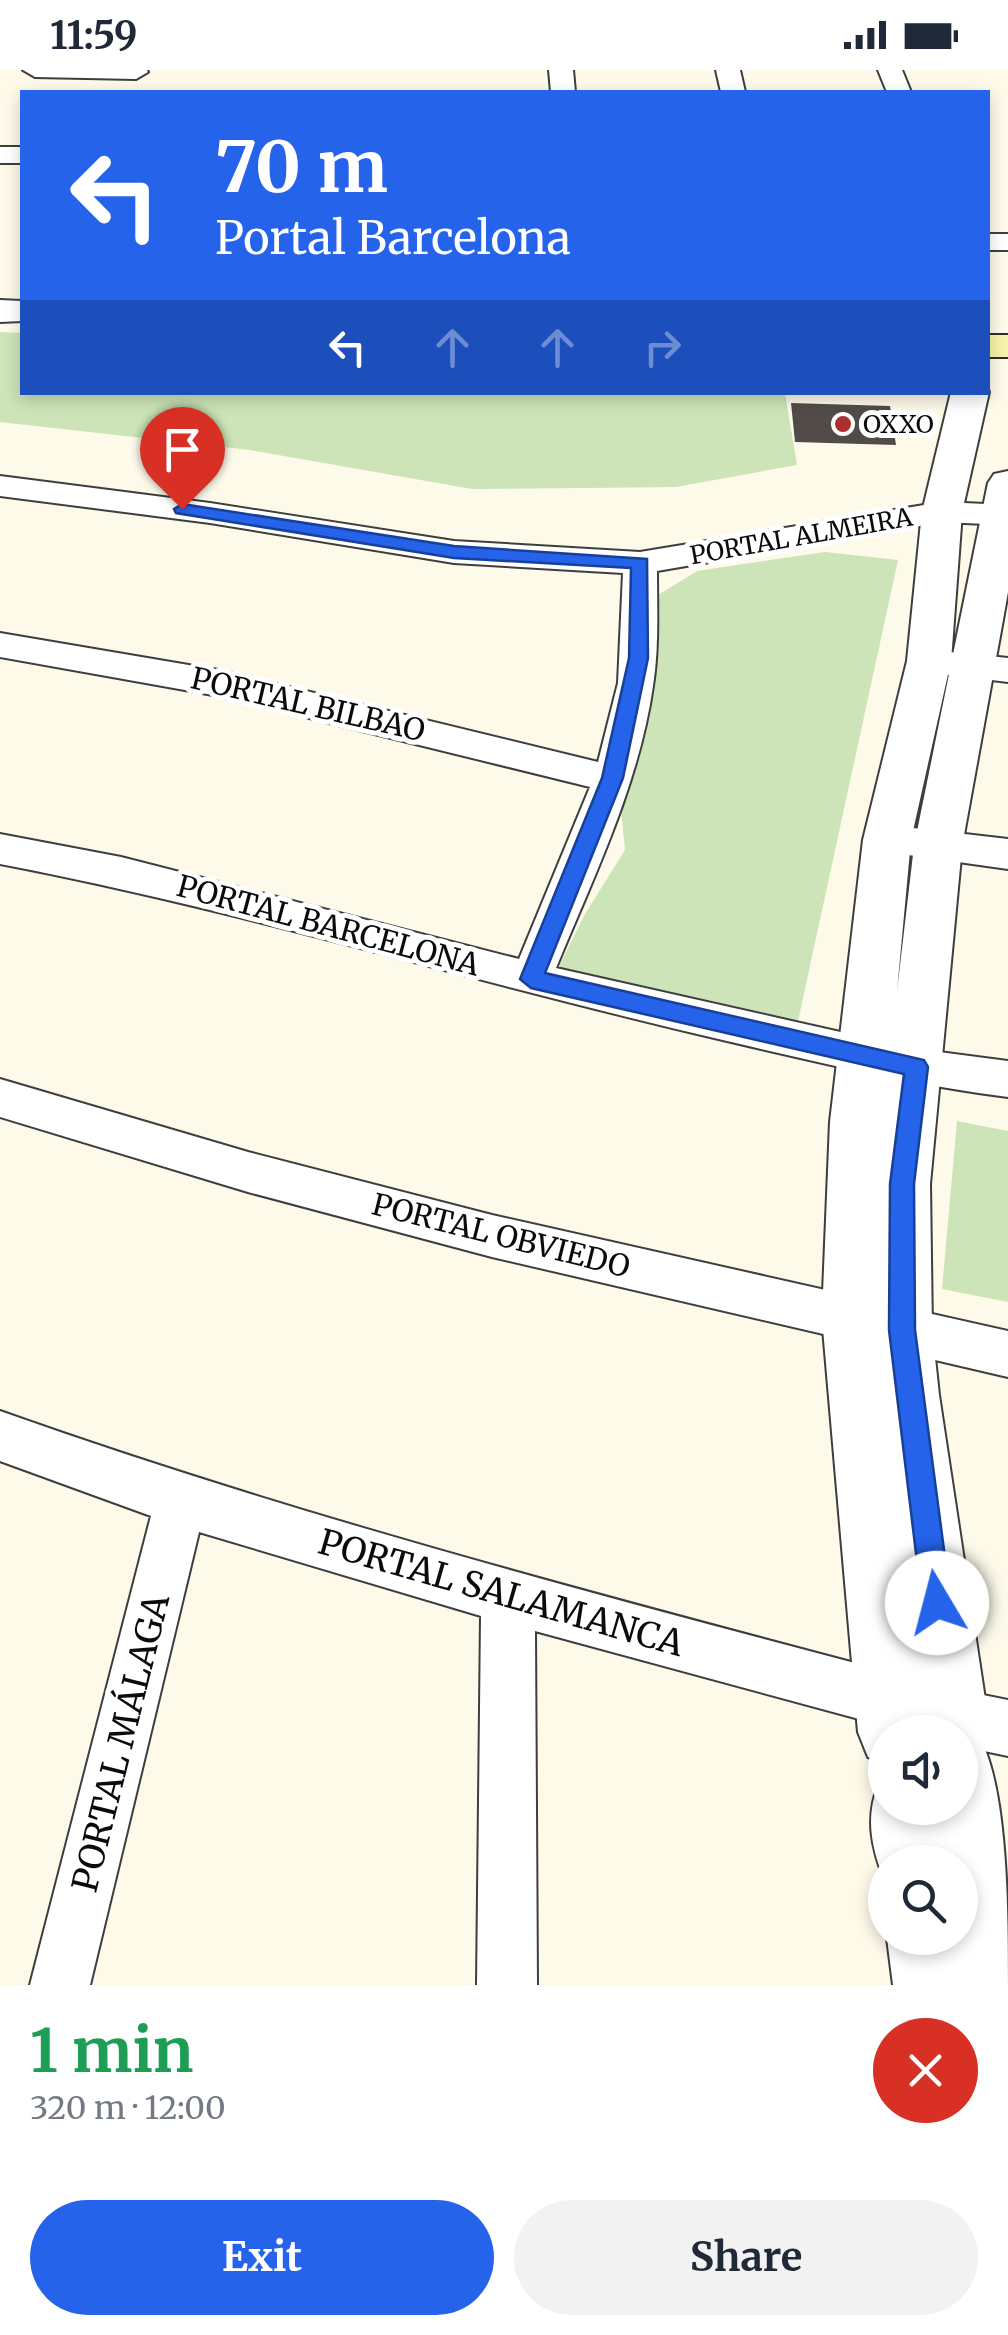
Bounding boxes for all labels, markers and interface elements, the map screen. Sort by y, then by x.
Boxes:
text: 11:59 [50,12,138,59]
text: 70 m [215,123,388,211]
icon: left [50,130,180,260]
text: Portal Barcelona [215,210,571,266]
icon: left [320,320,375,375]
icon: ahead [425,320,480,375]
icon: ahead [530,320,585,375]
icon: right [635,320,690,375]
pin [140,407,225,510]
place label: OXXO [863,408,934,440]
marker: OXXO [832,413,854,435]
icon: arrive [155,422,210,477]
street label: PORTAL ALMEIRA [687,501,915,571]
street label: PORTAL BILBAO [187,659,429,749]
street label: PORTAL BARCELONA [173,866,485,984]
street label: PORTAL OBVIEDO [368,1185,634,1285]
street label: PORTAL SALAMANCA [313,1520,689,1666]
position arrow [885,1551,989,1655]
street label: PORTAL MÁLAGA [62,1589,179,1897]
map controls [868,1715,978,1955]
button: sound [868,1715,978,1825]
button: search [868,1845,978,1955]
text: 1 min [30,2013,193,2088]
button: close [873,2018,978,2123]
text: 320 m · 12:00 [30,2088,226,2128]
button: Exit [30,2200,494,2315]
button: Share [514,2200,978,2315]

